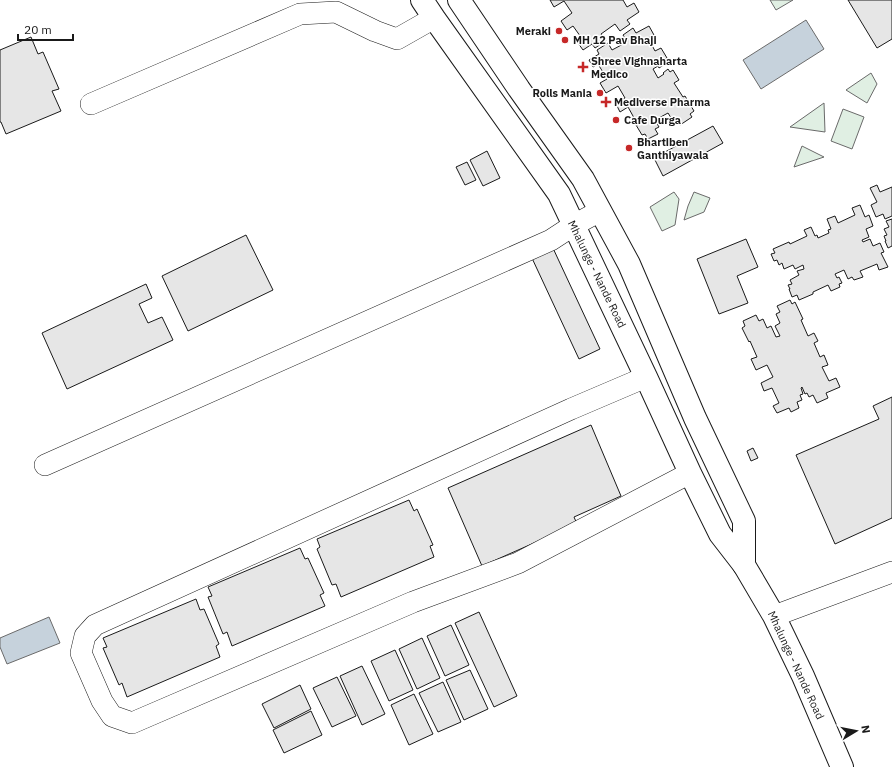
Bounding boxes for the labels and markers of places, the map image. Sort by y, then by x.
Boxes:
place label: Meraki [516,24,551,38]
marker: Meraki [554,26,564,36]
place label: MH 12 Pav Bhaji [573,33,657,47]
marker: MH 12 Pav Bhaji [560,35,570,45]
place label: Shree Vighnaharta Medico [591,54,687,81]
marker: Shree Vighnaharta Medico [578,62,588,72]
place label: Rolls Mania [533,86,592,100]
marker: Rolls Mania [595,88,605,98]
place label: Mediverse Pharma [614,95,710,109]
marker: Mediverse Pharma [601,97,611,107]
place label: Cafe Durga [624,113,681,127]
marker: Cafe Durga [611,115,621,125]
place label: Bhartiben Ganthiyawala [637,135,709,162]
marker: Bhartiben Ganthiyawala [624,143,634,153]

